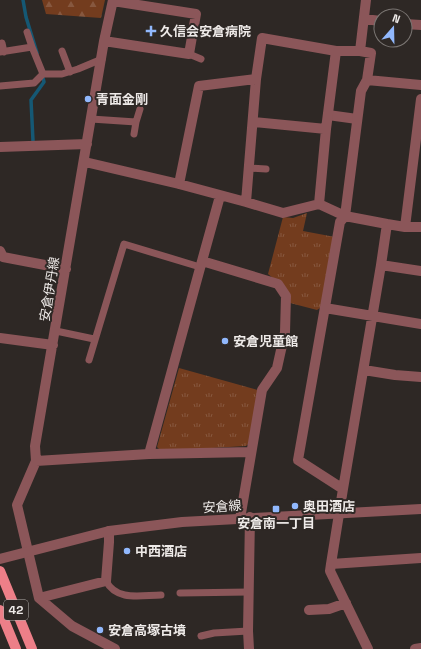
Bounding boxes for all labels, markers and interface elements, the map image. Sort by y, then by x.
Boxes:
north arrow [373,8,413,48]
text: N [391,11,402,26]
place label: 久信会安倉病院 [160,23,251,40]
marker: 久信会安倉病院 [145,25,157,37]
place label: 青面金剛 [96,91,148,108]
marker: 青面金剛 [83,94,93,104]
street label: 安倉伊丹線 [36,256,63,323]
place label: 安倉児童館 [233,333,298,350]
marker: 安倉児童館 [220,336,230,346]
street label: 安倉線 [202,497,242,516]
place label: 奥田酒店 [303,498,355,515]
marker: 奥田酒店 [290,501,300,511]
marker: 安倉南一丁目 [271,504,281,514]
place label: 安倉南一丁目 [237,515,315,532]
place label: 中西酒店 [135,543,187,560]
marker: 中西酒店 [122,546,132,556]
road number: 42 [4,600,28,620]
place label: 安倉高塚古墳 [108,622,186,639]
marker: 安倉高塚古墳 [95,625,105,635]

